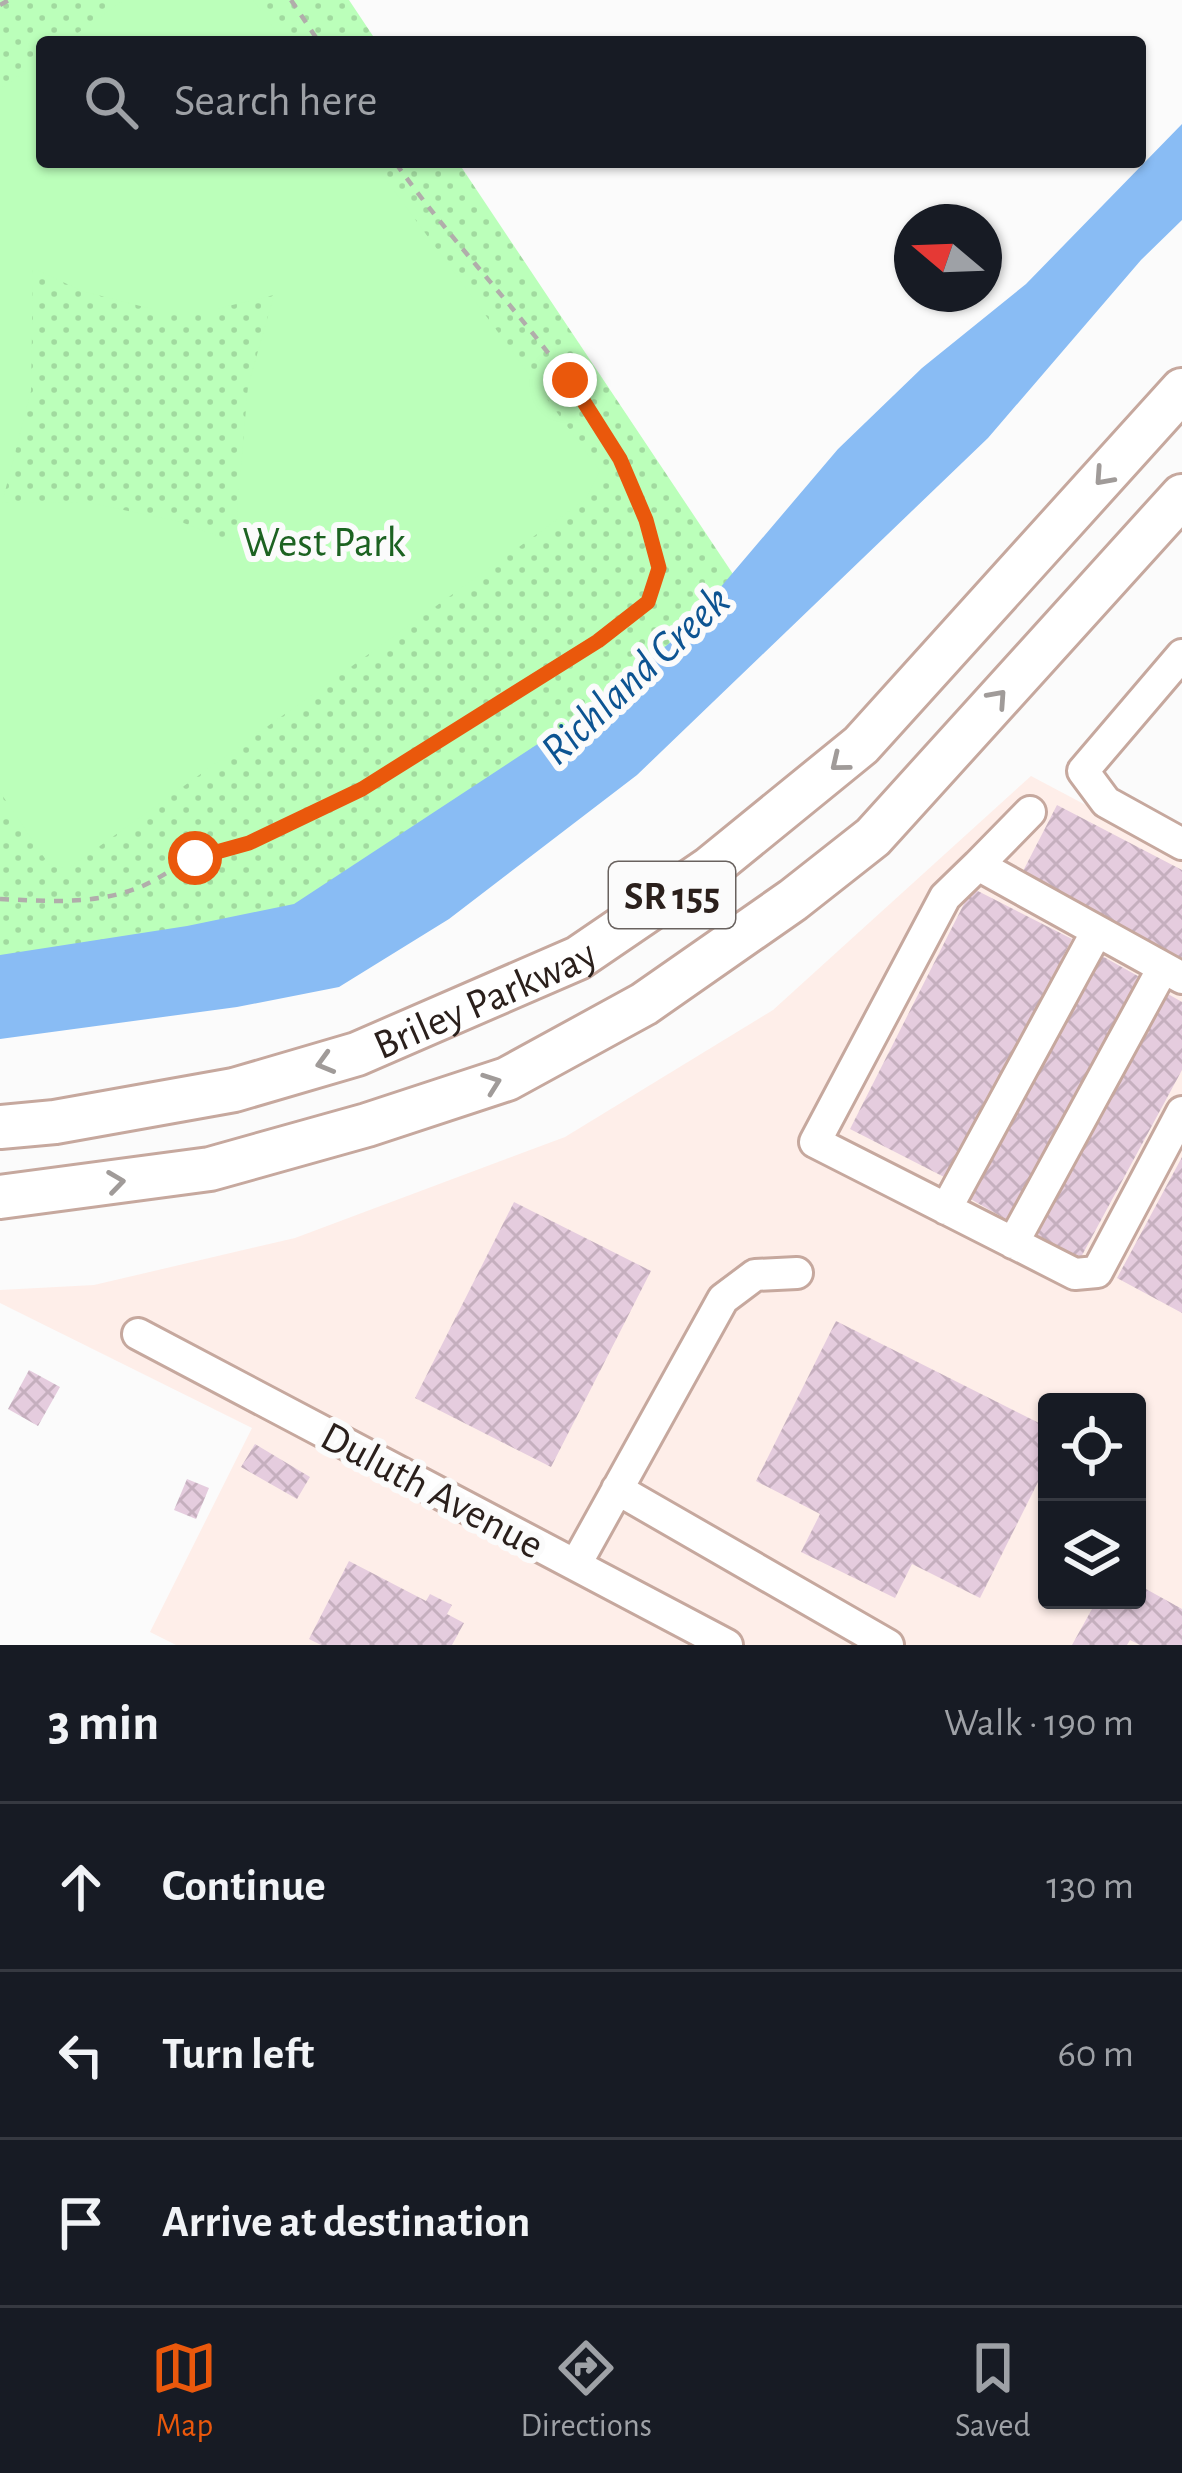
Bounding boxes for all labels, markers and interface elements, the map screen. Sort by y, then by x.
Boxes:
search box [36,36,1146,168]
icon: search [78,69,144,135]
text: Search here [174,79,377,124]
north arrow [894,204,1002,312]
route end [543,353,597,407]
one-way arrow [1096,463,1118,484]
park label: West Park [242,522,406,564]
water label: Richland Creek [533,578,738,774]
one-way arrow [984,690,1005,711]
one-way arrow [830,748,852,770]
route start [168,831,222,885]
road number: SR 155 [609,862,735,928]
street label: Briley Parkway [368,933,605,1067]
one-way arrow [316,1049,337,1074]
one-way arrow [480,1073,501,1097]
one-way arrow [106,1170,126,1196]
map controls [1038,1393,1146,1609]
button: locate [1038,1393,1146,1501]
street label: Duluth Avenue [314,1415,550,1567]
button: layers [1038,1501,1146,1609]
text: 3 min [48,1698,159,1749]
text: Walk · 190 m [944,1704,1134,1743]
icon: ahead [48,1854,114,1920]
text: Continue [162,1864,326,1909]
text: 130 m [1046,1867,1134,1906]
icon: left [48,2022,114,2088]
text: Turn left [162,2032,314,2077]
text: 60 m [1057,2035,1134,2074]
icon: arrive [48,2190,114,2256]
text: Arrive at destination [162,2200,530,2245]
tab: Map [151,2335,217,2447]
tab: Directions [520,2335,652,2447]
tab: Saved [955,2335,1030,2447]

